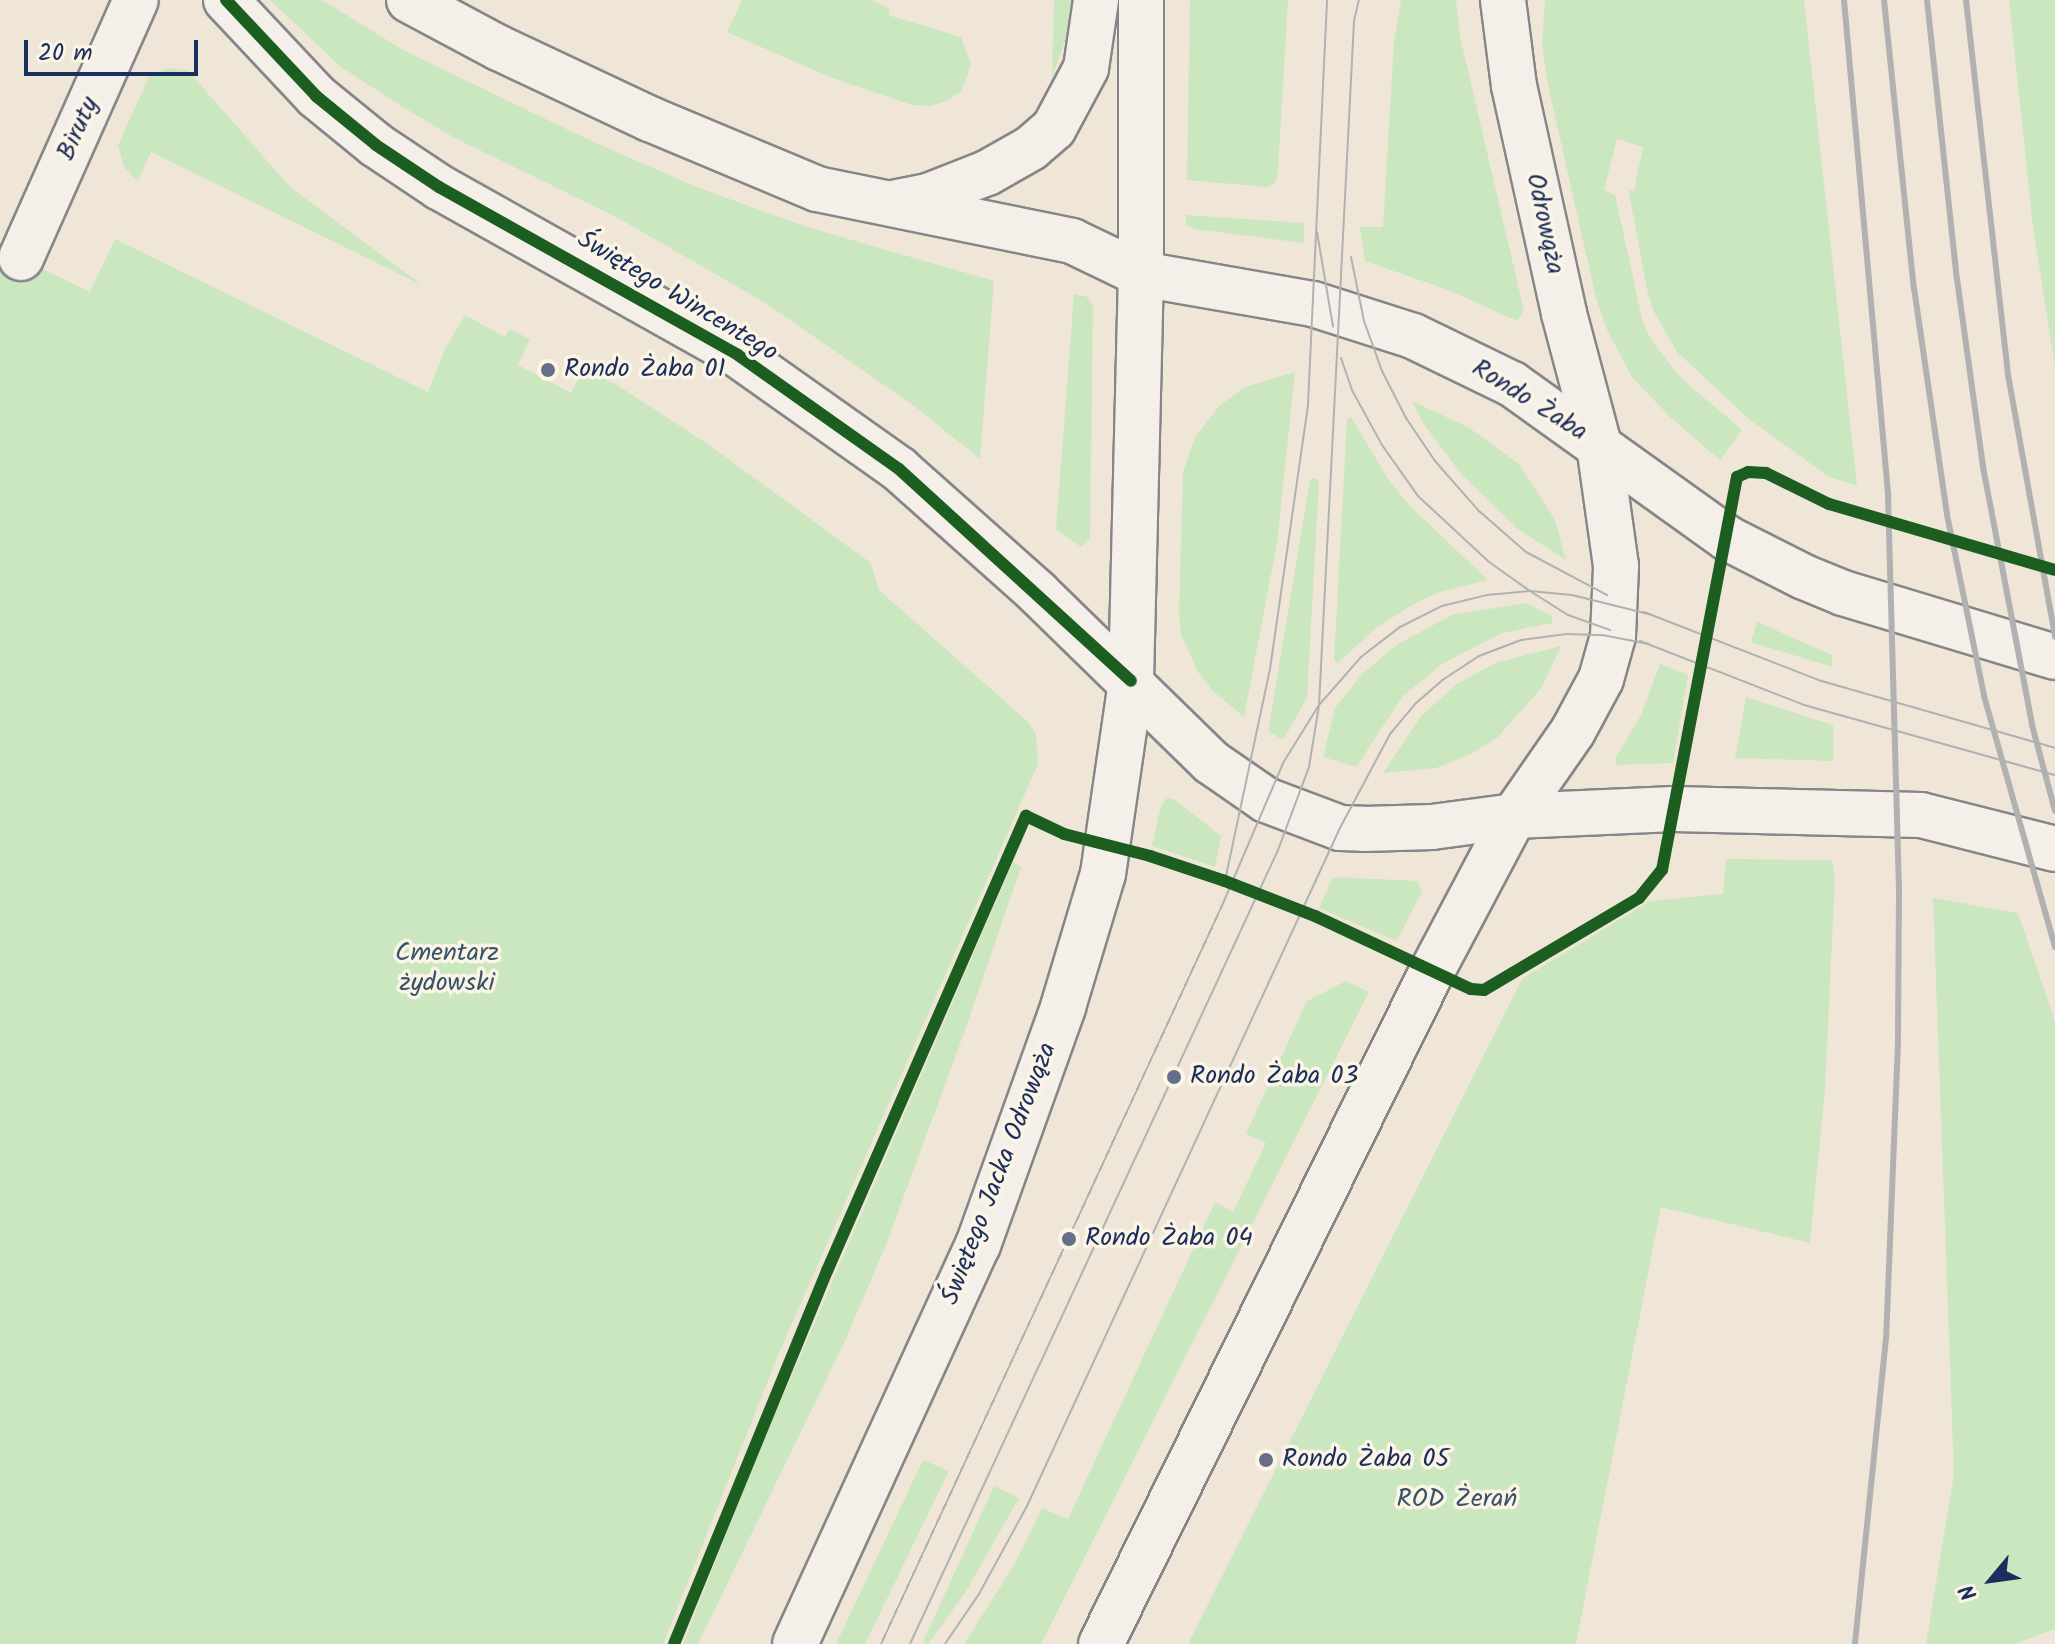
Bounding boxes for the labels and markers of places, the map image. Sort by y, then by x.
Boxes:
place label: Rondo Żaba 01 [564,354,726,386]
marker: Rondo Żaba 01 [539,361,557,379]
place label: Rondo Żaba 03 [1190,1061,1358,1093]
marker: Rondo Żaba 03 [1165,1068,1183,1086]
place label: Rondo Żaba 04 [1085,1223,1253,1255]
marker: Rondo Żaba 04 [1060,1230,1078,1248]
place label: Rondo Żaba 05 [1282,1444,1450,1476]
marker: Rondo Żaba 05 [1257,1451,1275,1469]

